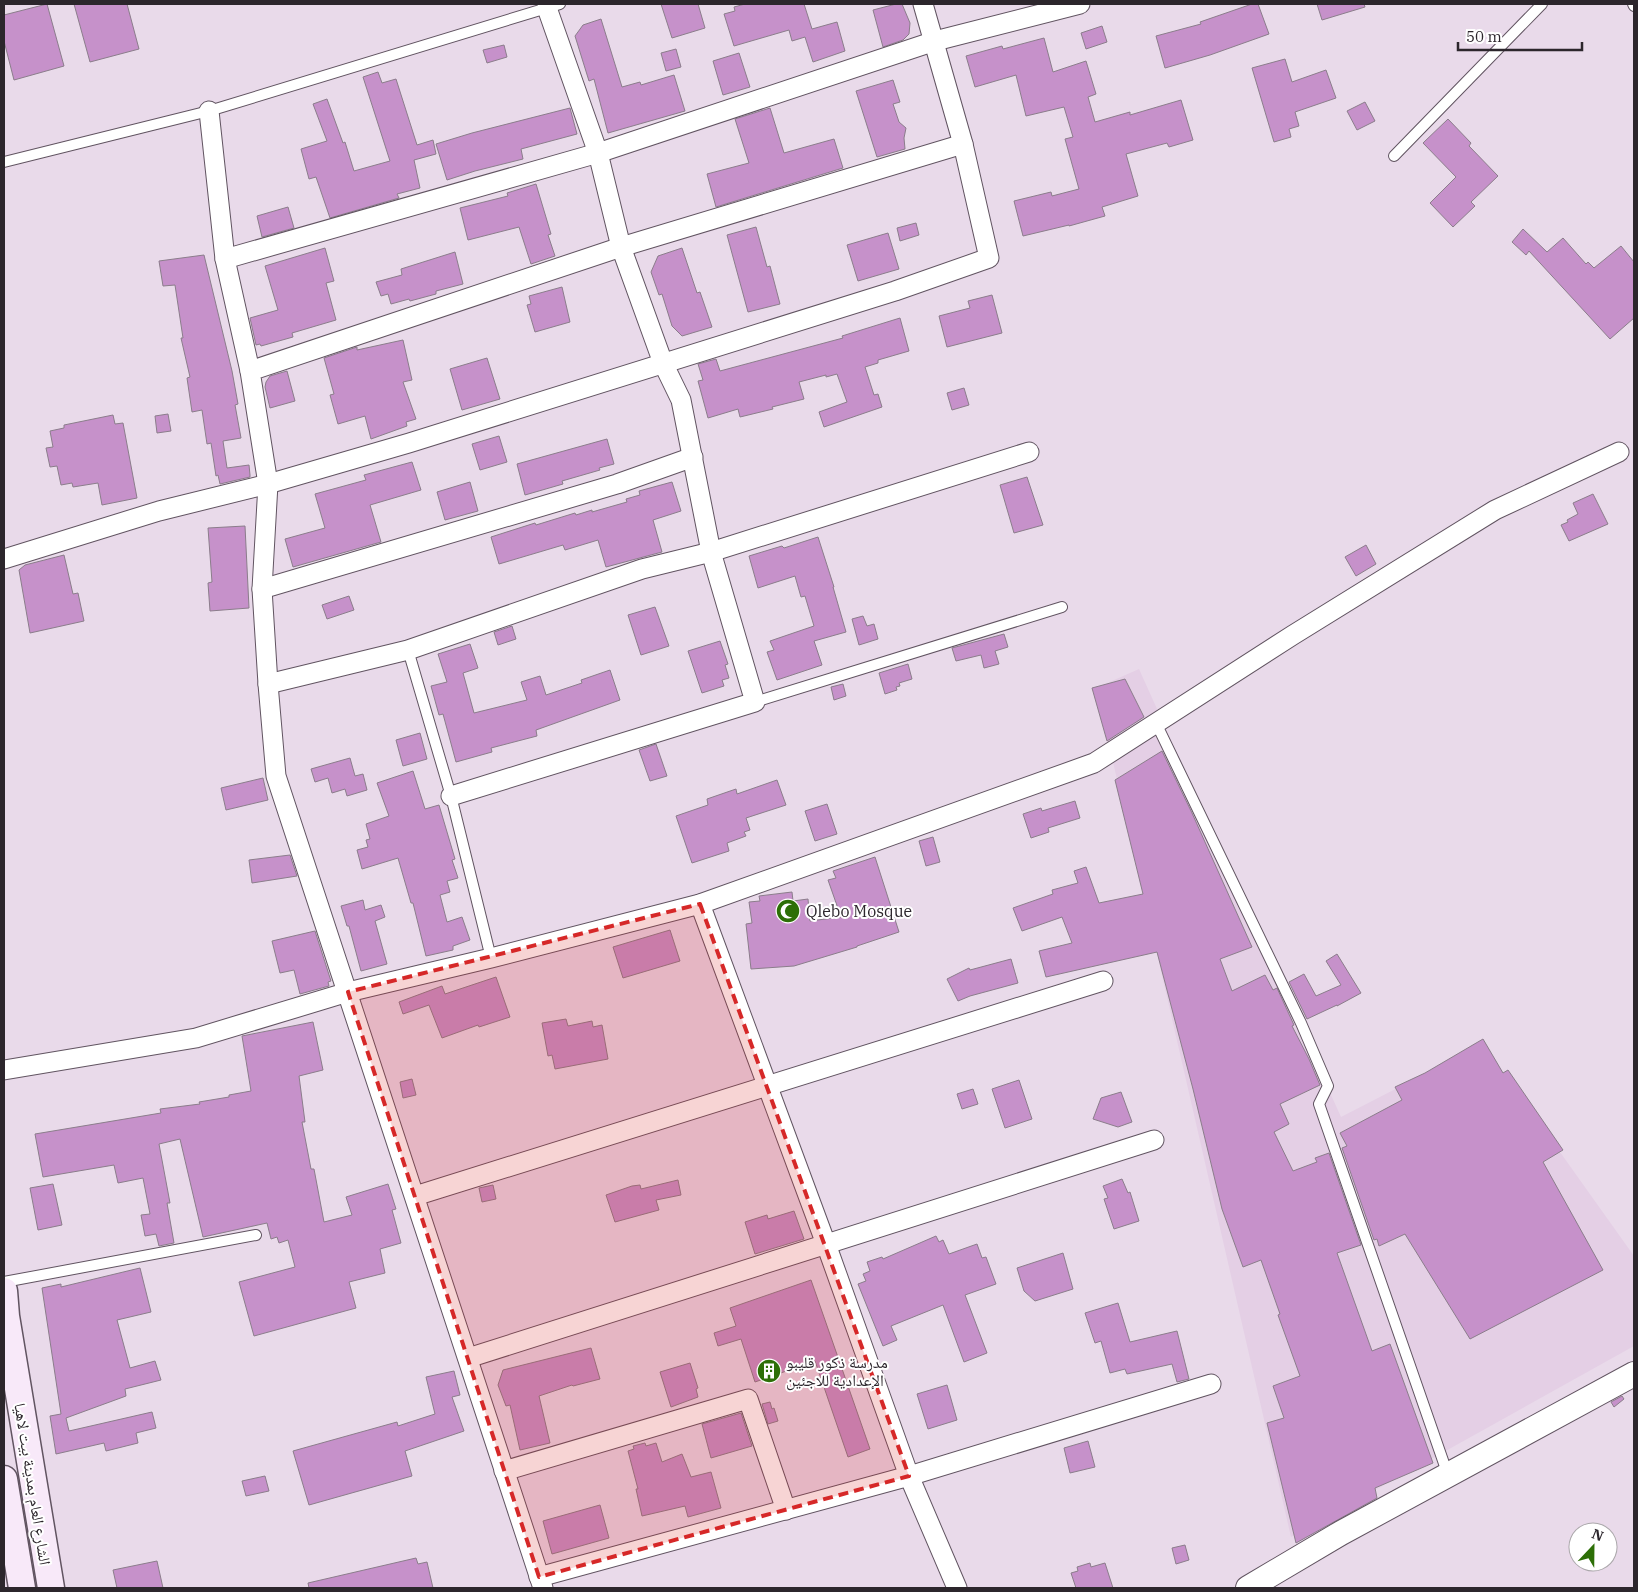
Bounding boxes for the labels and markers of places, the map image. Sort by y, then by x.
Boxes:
mosque icon: Qlebo Mosque [775,898,801,924]
place label: Qlebo Mosque [806,901,912,921]
place label: مدرسة ذكور قليبو الإعدادية للاجئين [786,1352,888,1391]
building icon: مدرسة ذكور قليبو الإعدادية للاجئين [756,1358,782,1384]

